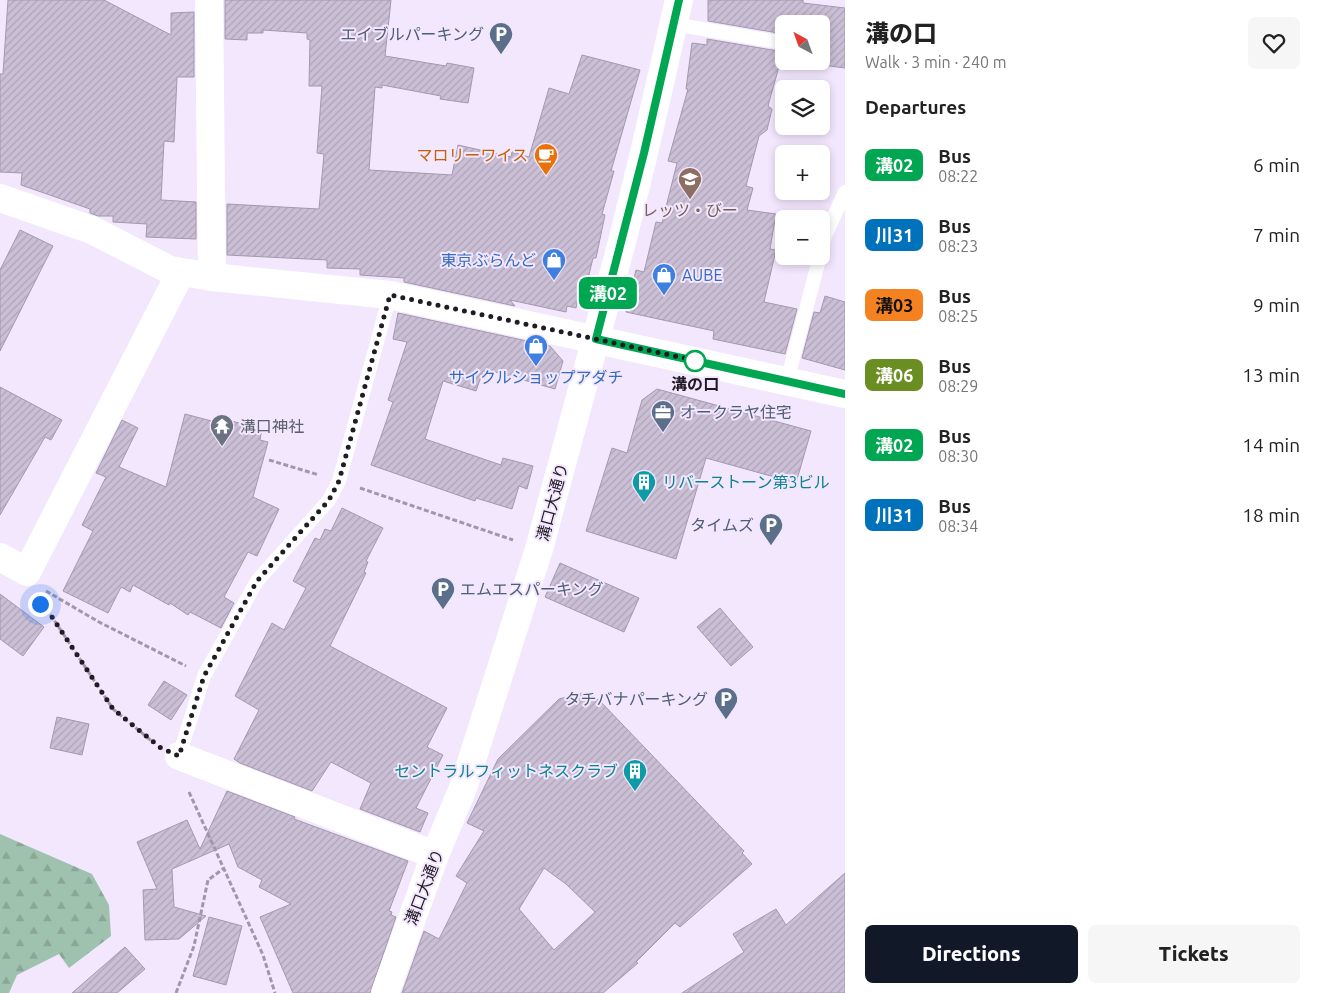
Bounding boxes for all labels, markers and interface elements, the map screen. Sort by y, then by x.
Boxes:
north arrow [775,15,830,70]
map controls [775,15,830,265]
button: heart [1248,17,1300,69]
text: 溝の口 [865,20,937,47]
parking icon: エイブルパーキング [488,21,514,55]
place label: エイブルパーキング [340,25,484,43]
text: Walk · 3 min · 240 m [865,53,1007,71]
button: layers [775,80,830,135]
text: Departures [865,96,966,118]
cafe icon: マロリーワイス [533,142,559,176]
button: + [775,145,830,200]
text: Bus [938,145,971,167]
place label: マロリーワイス [416,146,528,164]
text: 6 min [1253,154,1300,176]
text: 溝02 [875,155,913,175]
school or university icon: レッツ・びー [677,166,703,200]
text: 08:22 [938,167,978,185]
place label: レッツ・びー [642,201,738,219]
button: − [775,210,830,265]
text: Bus [938,215,971,237]
text: 7 min [1253,224,1300,246]
text: 川31 [875,225,913,245]
text: 08:23 [938,237,978,255]
shop icon: 東京ぶらんど [541,247,567,281]
place label: 東京ぶらんど [440,251,536,269]
shop icon: AUBE [651,262,677,296]
place label: AUBE [682,266,722,284]
line badge: 溝02 [579,277,637,309]
text: 溝02 [589,283,627,303]
text: Bus [938,285,971,307]
text: 9 min [1253,294,1300,316]
text: 溝03 [875,295,913,315]
text: 08:25 [938,307,978,325]
shop icon: サイクルショップアダチ [523,333,549,367]
marker: 溝の口 [684,350,706,372]
text: Bus [938,355,971,377]
text: 13 min [1242,364,1300,386]
text: 溝06 [875,365,913,385]
place label: サイクルショップアダチ [448,368,624,386]
place label: 溝の口 [671,375,719,393]
text: 08:29 [938,377,978,395]
office icon: オークラヤ住宅 [650,399,676,433]
place label: オークラヤ住宅 [680,403,792,421]
temple icon: 溝口神社 [209,413,235,447]
place label: 溝口神社 [240,417,304,435]
text: Bus [938,425,971,447]
text: 14 min [1242,434,1300,456]
text: 溝02 [875,435,913,455]
text: 08:30 [938,447,978,465]
street label: 溝口大通り [533,461,571,543]
building icon: リバーストーン第3ビル [631,469,657,503]
place label: リバーストーン第3ビル [662,473,829,491]
text: Bus [938,495,971,517]
text: 18 min [1242,504,1300,526]
text: 川31 [875,505,913,525]
parking icon: タイムズ [758,512,784,546]
place label: タイムズ [690,516,754,534]
text: 08:34 [938,517,978,535]
parking icon: エムエスパーキング [430,576,456,610]
place label: エムエスパーキング [460,580,604,598]
your location [28,592,53,617]
parking icon: タチバナパーキング [713,686,739,720]
place label: タチバナパーキング [564,690,708,708]
building icon: セントラルフィットネスクラブ [622,758,648,792]
place label: セントラルフィットネスクラブ [394,762,618,780]
street label: 溝口大通り [401,846,447,928]
button: Directions [865,925,1078,983]
button: Tickets [1088,925,1300,983]

